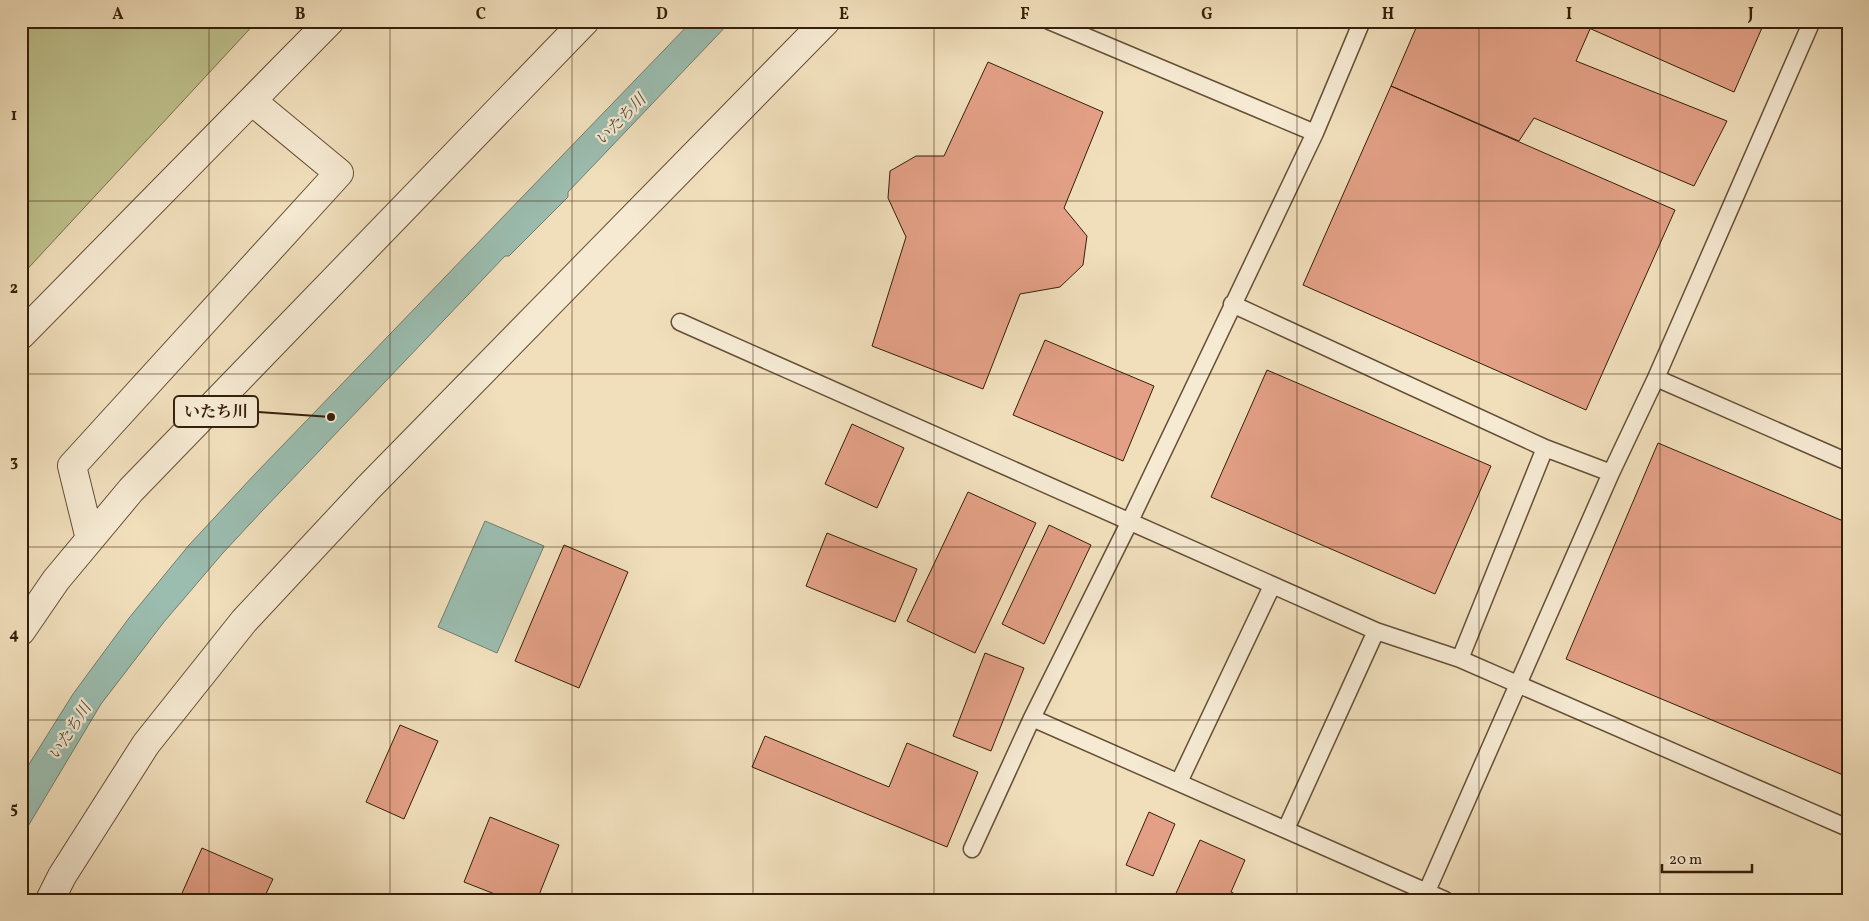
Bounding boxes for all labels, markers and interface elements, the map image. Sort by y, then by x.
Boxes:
text: A [112,4,124,26]
text: B [295,4,306,26]
text: C [476,4,486,26]
text: D [656,4,668,26]
text: E [839,4,849,26]
text: F [1020,4,1030,26]
text: G [1201,4,1213,26]
text: H [1382,4,1394,26]
text: I [1566,4,1572,26]
text: J [1747,4,1754,26]
water label: いたち川 [591,88,653,151]
text: 1 [11,105,17,127]
text: 2 [10,278,18,300]
callout: いたち川 [174,396,258,427]
text: いたち川 [184,402,248,424]
text: 3 [10,451,18,473]
text: 4 [9,624,19,646]
water label: いたち川 [44,698,98,765]
text: 5 [10,798,18,820]
scale bar [1662,841,1752,873]
text: 20 m [1669,850,1702,871]

